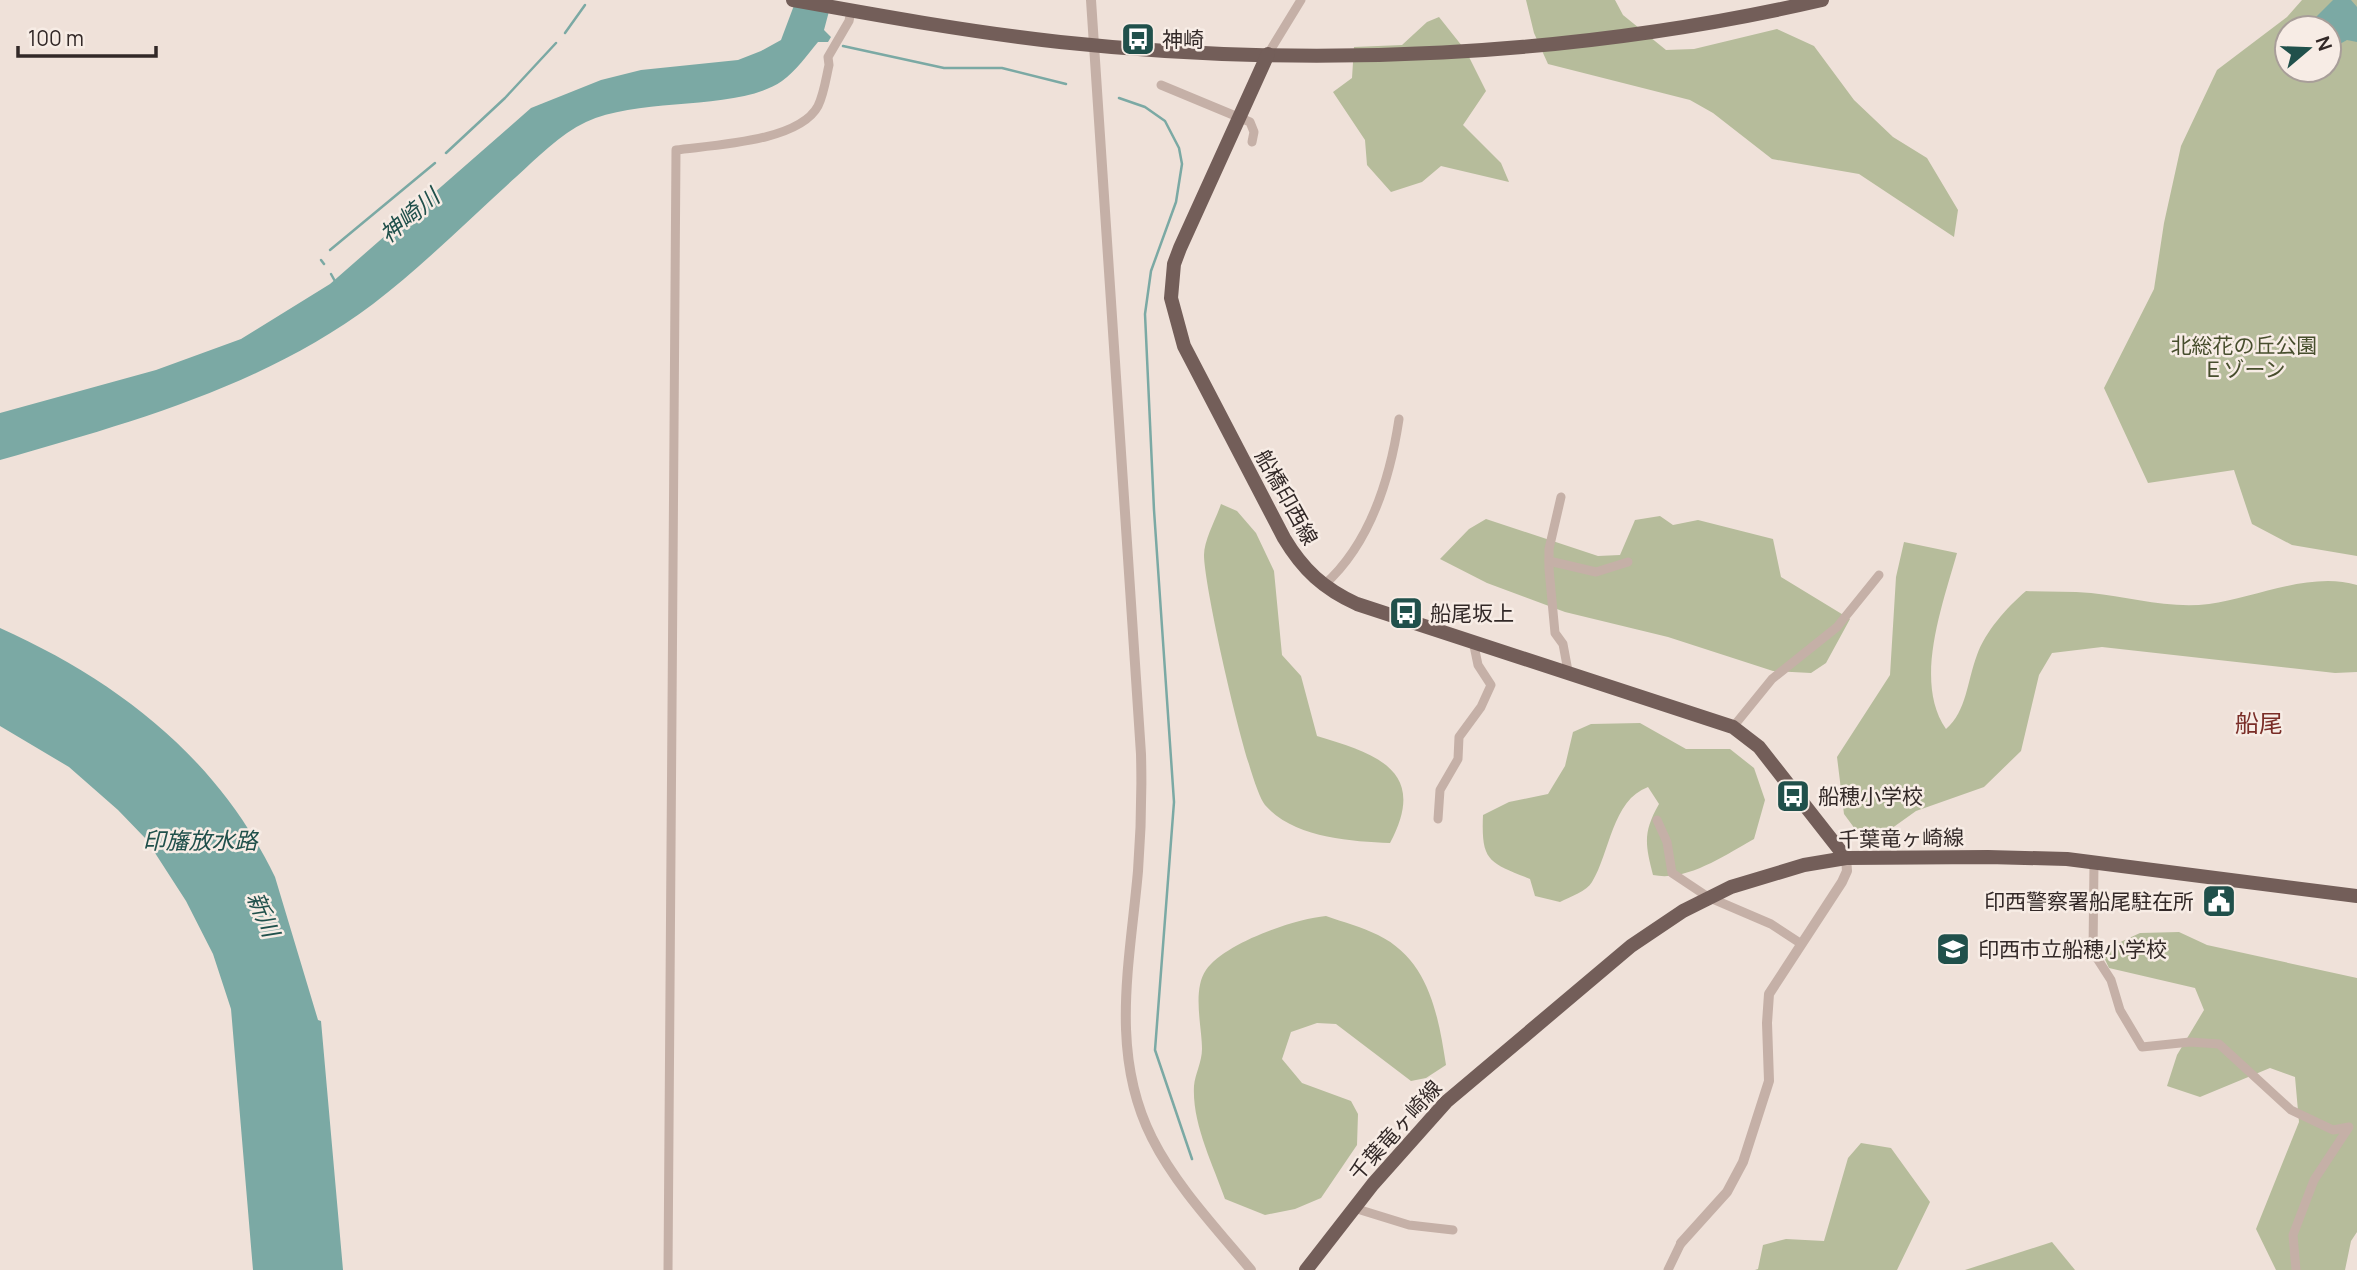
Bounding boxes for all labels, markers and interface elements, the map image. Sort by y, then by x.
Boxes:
scale bar [18,14,156,58]
north arrow [2273,14,2343,84]
bus stop icon: 神崎 [1119,20,1157,58]
text: 100 m [28,24,84,52]
place label: 神崎 [1162,25,1204,53]
text: N [2310,33,2339,54]
water label: 神崎川 [372,179,448,249]
park label: 北総花の丘公園 Ｅゾーン [2171,331,2318,383]
street label: 船橋印西線 [1249,444,1325,550]
bus stop icon: 船尾坂上 [1387,594,1425,632]
place label: 船尾坂上 [1430,599,1514,627]
district label: 船尾 [2235,706,2283,739]
bus stop icon: 船穂小学校 [1774,777,1812,815]
place label: 船穂小学校 [1818,782,1923,810]
street label: 千葉竜ヶ崎線 [1838,823,1964,853]
water label: 印旛放水路 [143,824,260,856]
public building icon: 印西警察署船尾駐在所 [2200,882,2238,920]
water label: 新川 [240,887,289,944]
place label: 印西警察署船尾駐在所 [1984,887,2194,915]
school or university icon: 印西市立船穂小学校 [1934,930,1972,968]
place label: 印西市立船穂小学校 [1978,935,2167,963]
street label: 千葉竜ヶ崎線 [1342,1074,1448,1186]

